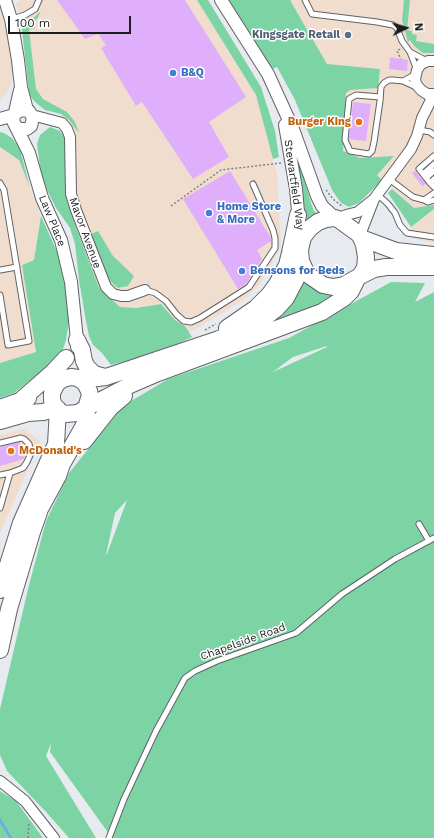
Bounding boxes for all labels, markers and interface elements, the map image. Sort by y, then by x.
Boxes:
scale bar [10,8,133,34]
north arrow [386,8,426,48]
text: 100 m [15,16,50,30]
text: N [412,22,425,32]
place label: Kingsgate Retail [252,28,340,42]
marker: Kingsgate Retail [343,30,353,40]
place label: B&Q [181,66,204,80]
marker: B&Q [168,68,178,78]
place label: Burger King [288,115,351,129]
marker: Burger King [354,117,364,127]
street label: Stewartfield Way [281,139,307,231]
street label: Law Place [36,193,68,249]
street label: Mavor Avenue [66,196,104,270]
place label: Home Store & More [217,200,281,226]
marker: Home Store & More [204,208,214,218]
place label: Bensons for Beds [250,264,345,278]
marker: Bensons for Beds [237,266,247,276]
place label: McDonald's [19,444,82,458]
marker: McDonald's [6,446,16,456]
street label: Chapelside Road [199,620,287,664]

